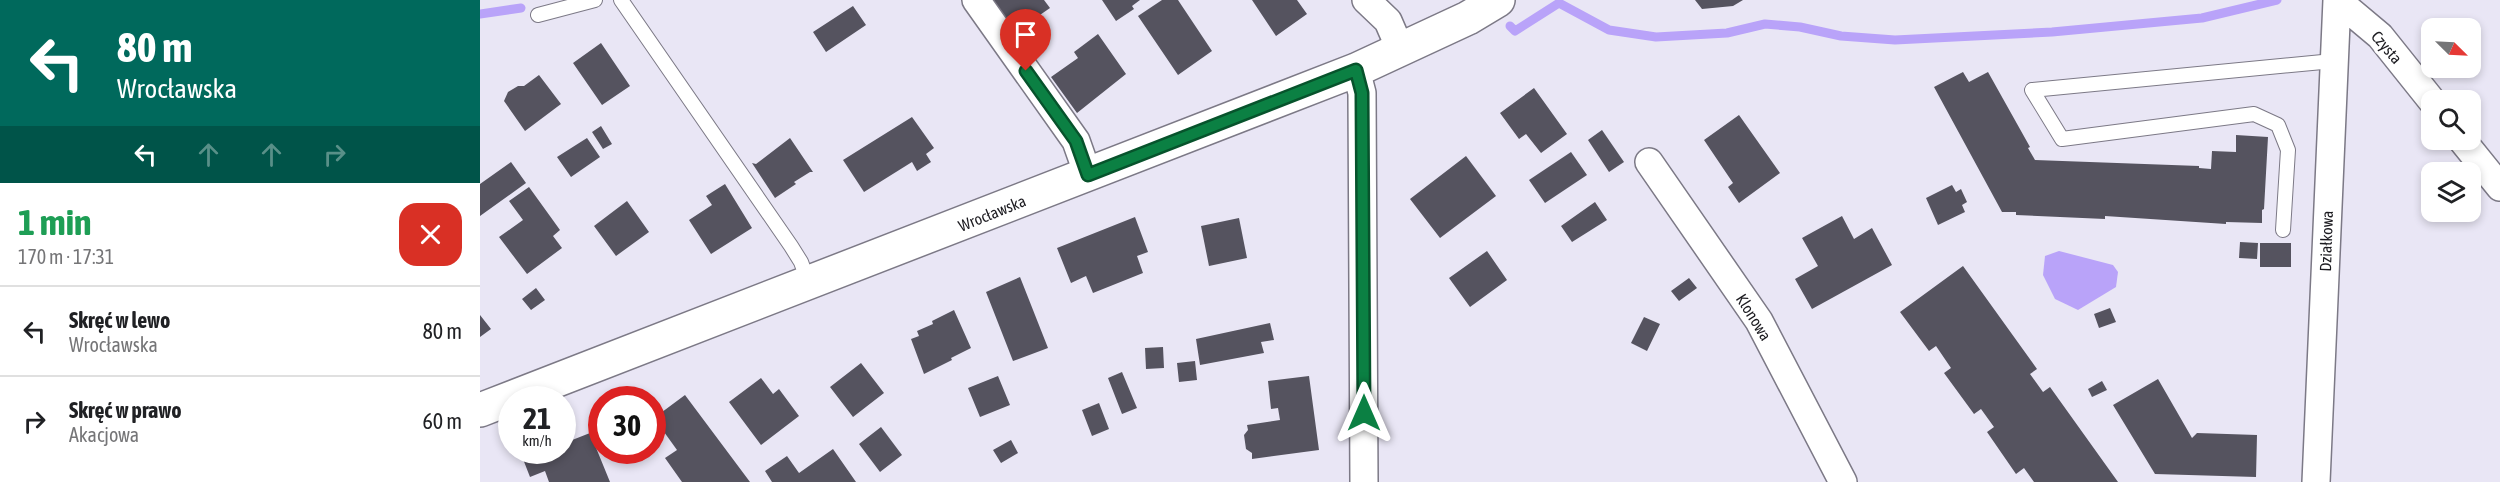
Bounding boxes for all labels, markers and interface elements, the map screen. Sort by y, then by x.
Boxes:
pin [1000,9,1051,71]
icon: arrive [1009,18,1042,51]
north arrow [2421,18,2481,78]
map controls [2421,18,2481,222]
text: 80 m [117,23,192,71]
icon: left [18,24,96,102]
street label: Czysta [2367,27,2406,68]
text: Wrocławska [117,73,237,104]
button: search [2421,90,2481,150]
icon: left [129,138,162,171]
icon: ahead [192,138,225,171]
icon: ahead [255,138,288,171]
icon: right [318,138,351,171]
button: layers [2421,162,2481,222]
street label: Wrocławska [956,191,1028,235]
text: 1 min [18,201,92,243]
button: close [399,203,462,266]
street label: Działkowa [2316,210,2336,272]
text: 170 m · 17:31 [18,245,114,268]
street label: Klonowa [1733,290,1775,344]
text: Skręć w lewo [69,307,170,333]
icon: left [18,315,51,348]
text: 80 m [422,318,462,344]
text: Wrocławska [69,333,158,356]
position arrow [1332,381,1396,445]
speed limit sign: 30 [588,386,666,464]
text: Skręć w prawo [69,397,182,423]
text: 21 [523,401,551,435]
icon: right [18,405,51,438]
text: 60 m [422,408,462,434]
text: Akacjowa [69,423,139,446]
text: km/h [522,432,552,449]

